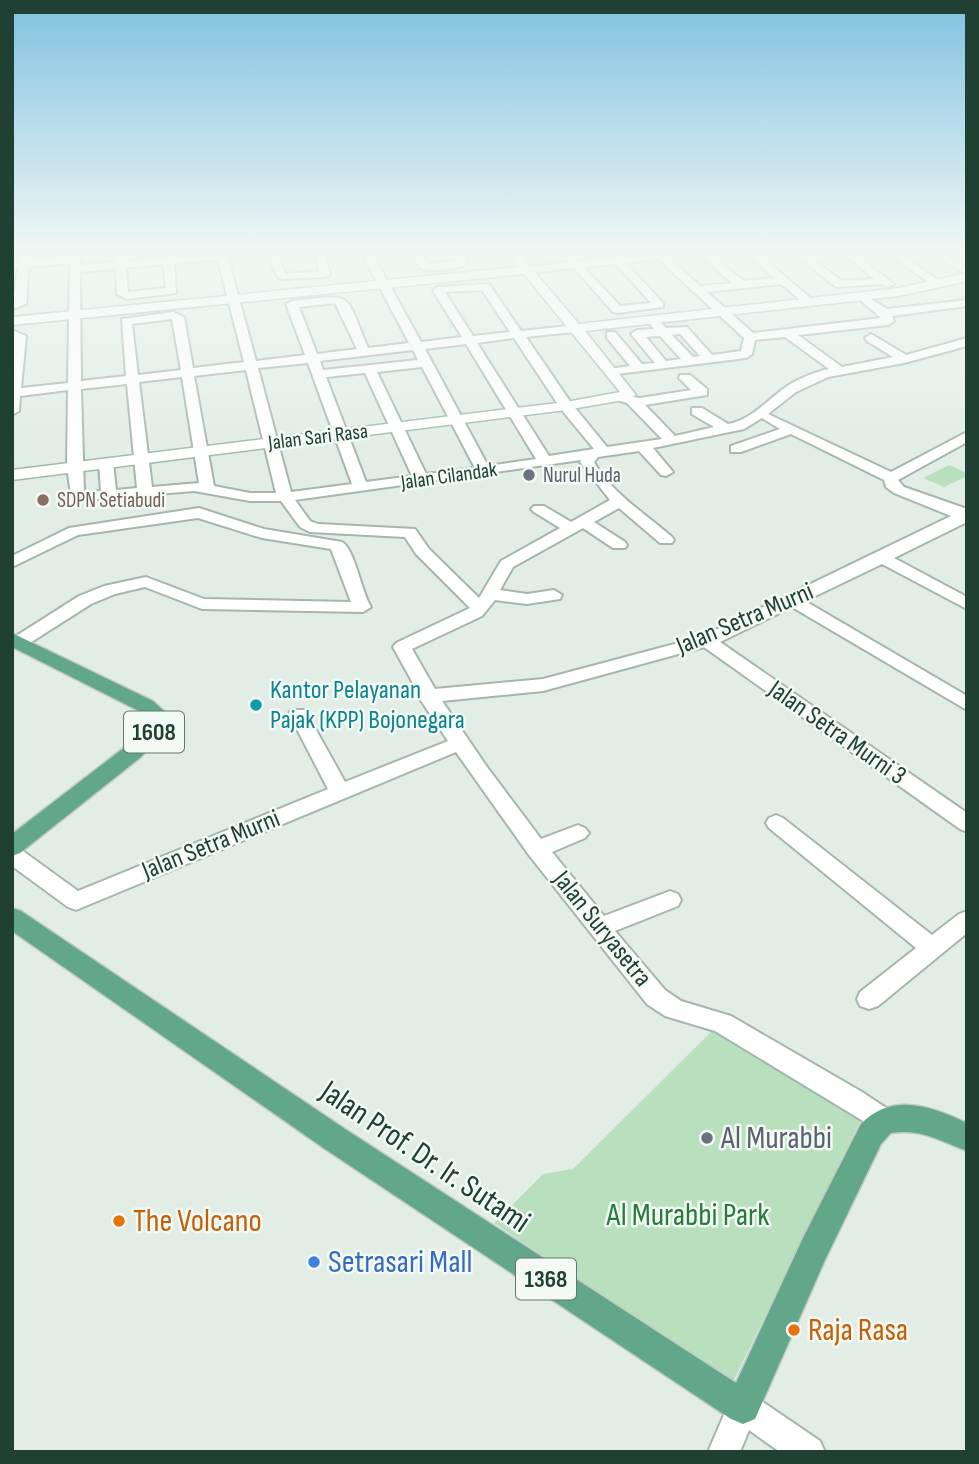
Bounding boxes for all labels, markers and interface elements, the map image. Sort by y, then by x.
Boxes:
street label: Jalan Sari Rasa [266,418,369,456]
street label: Jalan Cilandak [398,457,499,495]
place label: Nurul Huda [543,463,621,488]
marker: Nurul Huda [521,467,537,483]
place label: SDPN Setiabudi [57,488,165,513]
marker: SDPN Setiabudi [35,492,51,508]
street label: Jalan Setra Murni [671,576,818,662]
street label: Jalan Setra Murni 3 [761,674,912,792]
place label: Kantor Pelayanan Pajak (KPP) Bojonegara [270,675,465,736]
marker: Kantor Pelayanan Pajak (KPP) Bojonegara [248,697,264,713]
road number: 1608 [124,712,184,752]
street label: Jalan Setra Murni [137,803,284,887]
street label: Jalan Suryasetra [545,864,658,993]
street label: Jalan Prof. Dr. Ir. Sutami [312,1072,537,1242]
place label: Al Murabbi [720,1119,832,1158]
marker: Al Murabbi [699,1130,715,1146]
park label: Al Murabbi Park [606,1196,769,1235]
place label: The Volcano [133,1202,262,1241]
marker: The Volcano [111,1213,127,1229]
place label: Setrasari Mall [328,1243,472,1282]
marker: Setrasari Mall [306,1254,322,1270]
road number: 1368 [516,1259,576,1300]
place label: Raja Rasa [808,1311,908,1350]
marker: Raja Rasa [786,1322,802,1338]

